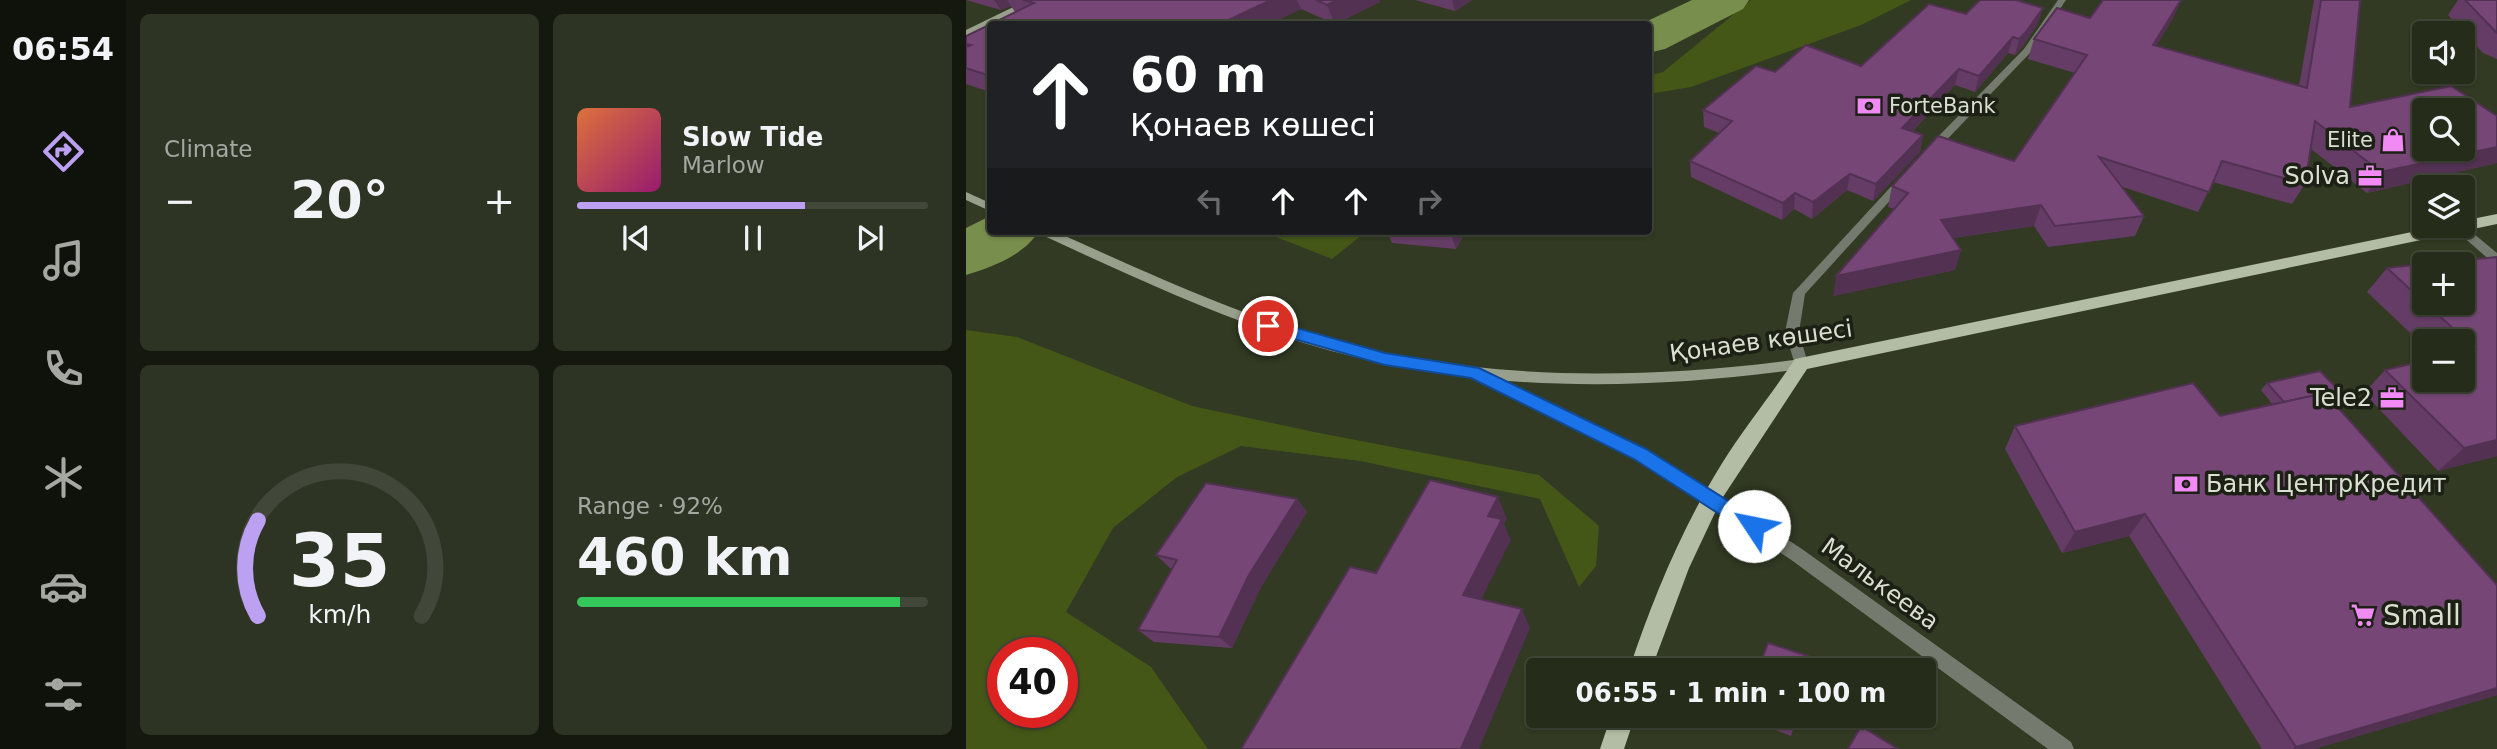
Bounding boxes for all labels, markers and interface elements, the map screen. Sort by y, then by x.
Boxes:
map controls [2412,21,2475,392]
button: sound [2412,21,2475,84]
text: 06:54 [12,30,114,68]
text: 60 m [1130,47,1266,104]
icon: ahead [1015,49,1106,140]
bank icon: ForteBank [1855,92,1883,120]
place label: ForteBank [1889,94,1997,118]
button: search [2412,98,2475,161]
text: Қонаев көшесі [1130,106,1376,144]
text: Slow Tide [682,122,823,152]
shop icon: Elite [2379,126,2407,154]
icon: directions [39,127,88,176]
place label: Elite [2327,128,2373,152]
text: Climate [164,136,253,162]
text: Marlow [682,152,765,178]
place label: Solva [2285,162,2350,190]
office icon: Solva [2356,162,2384,190]
text: 20° [290,170,389,230]
button: layers [2412,175,2475,238]
text: − [164,179,196,223]
text: + [483,179,515,223]
icon: left [1191,182,1229,220]
icon: ahead [1264,182,1302,220]
icon: ahead [1337,182,1375,220]
icon: right [1410,182,1448,220]
icon: previous [617,219,655,257]
icon: pause [734,219,772,257]
icon: next [851,219,889,257]
icon: music [39,236,88,285]
button: + [2412,252,2475,315]
pin [1238,296,1298,356]
icon: arrive [1249,307,1287,345]
street label: Қонаев көшесі [1668,314,1854,368]
button: − [2412,329,2475,392]
icon: phone [39,344,88,393]
place label: Tele2 [2309,384,2372,412]
office icon: Tele2 [2378,384,2406,412]
icon: climate [39,453,88,502]
bank icon: Банк ЦентрКредит [2172,470,2200,498]
place label: Банк ЦентрКредит [2206,470,2447,498]
position arrow [1717,489,1791,563]
text: Range · 92% [577,493,723,519]
text: 35 [289,518,390,603]
text: 460 km [577,527,792,587]
street label: Малькеева [1816,532,1944,636]
icon: car [39,562,88,611]
place label: Small [2383,599,2461,632]
text: km/h [308,600,371,629]
supermarket icon: Small [2349,601,2377,629]
speed limit sign: 40 [987,637,1078,728]
icon: filters [39,670,88,719]
text: 06:55 · 1 min · 100 m [1576,678,1886,708]

